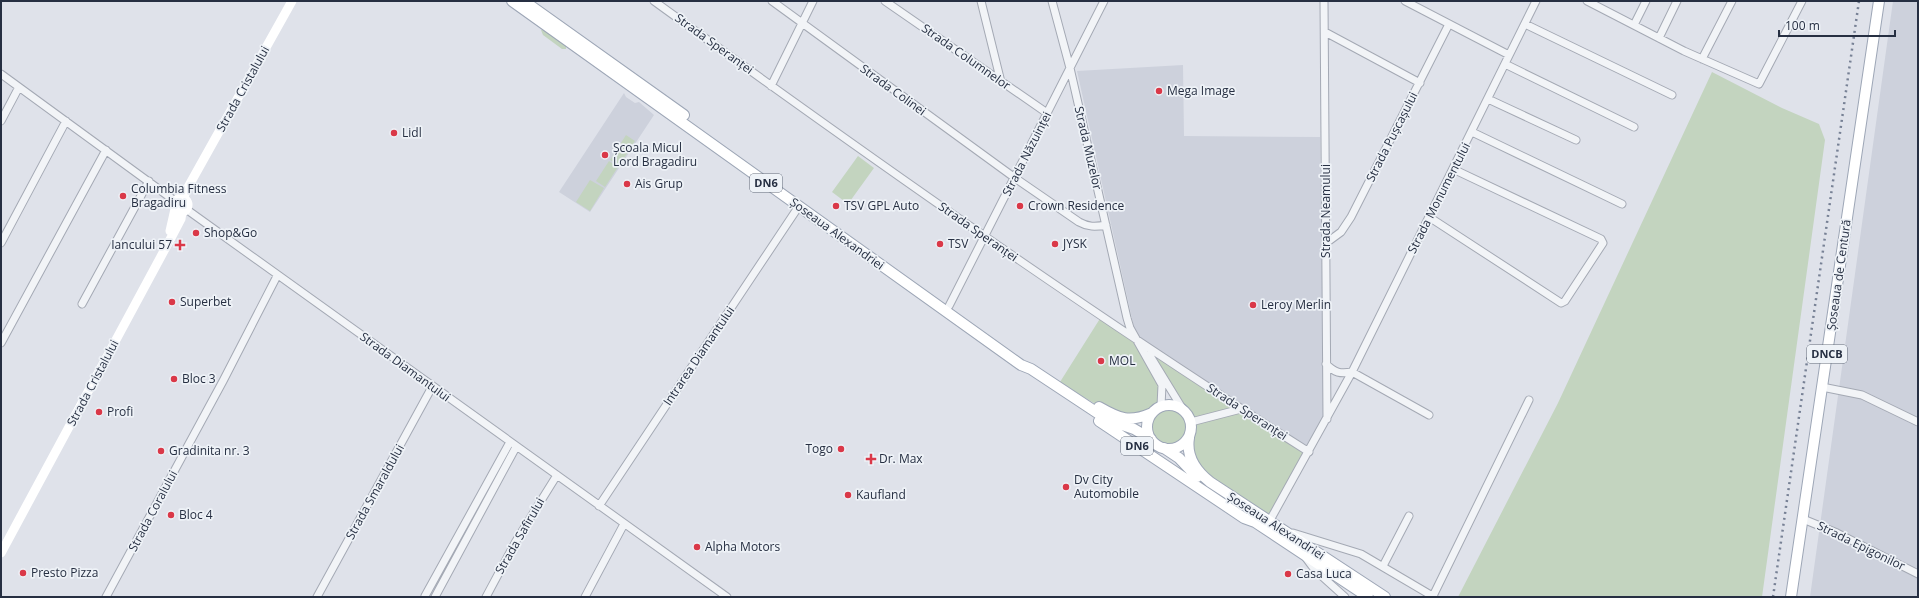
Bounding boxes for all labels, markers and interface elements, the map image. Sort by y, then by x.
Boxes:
street label: Strada Speranței [672,9,757,78]
scale bar [1779,12,1895,38]
text: 100 m [1785,17,1820,34]
street label: Strada Columnelor [918,19,1014,94]
street label: Strada Cristalului [212,43,273,135]
street label: Strada Colinei [857,60,930,119]
place label: Mega Image [1167,82,1235,99]
marker: Mega Image [1154,86,1164,96]
street label: Strada Pușcașului [1362,89,1422,185]
street label: Strada Muzelor [1071,104,1106,191]
street label: Strada Năzuinței [998,109,1055,199]
place label: Lidl [402,124,422,141]
marker: Lidl [389,128,399,138]
place label: Școala Micul Lord Bragadiru [613,139,697,170]
street label: Strada Monumentului [1403,139,1474,256]
marker: Școala Micul Lord Bragadiru [600,150,610,160]
street label: Strada Neamului [1317,164,1334,258]
road number: DN6 [750,174,782,192]
place label: Ais Grup [635,175,683,192]
marker: Ais Grup [622,179,632,189]
place label: Columbia Fitness Bragadiru [131,180,227,211]
marker: Columbia Fitness Bragadiru [118,191,128,201]
street label: Șoseaua Alexandriei [787,194,888,274]
place label: TSV GPL Auto [844,197,919,214]
place label: Crown Residence [1028,197,1125,214]
street label: Strada Speranței [935,198,1021,265]
marker: TSV GPL Auto [831,201,841,211]
marker: Crown Residence [1015,201,1025,211]
street label: Șoseaua de Centură [1822,218,1855,332]
place label: Shop&Go [204,224,257,241]
marker: Shop&Go [191,228,201,238]
place label: TSV [948,235,969,252]
place label: JYSK [1062,235,1088,252]
place label: Iancului 57 [111,236,172,253]
marker: TSV [935,239,945,249]
marker: JYSK [1050,239,1060,249]
marker: Iancului 57 [175,240,185,250]
place label: Superbet [180,293,231,310]
place label: Leroy Merlin [1261,296,1331,313]
marker: Superbet [167,297,177,307]
marker: Leroy Merlin [1248,300,1258,310]
street label: Intrarea Diamantului [659,303,738,409]
street label: Strada Diamantului [357,328,454,405]
street label: Strada Cristalului [63,337,122,429]
road number: DNCB [1807,345,1847,363]
place label: MOL [1109,352,1135,369]
marker: MOL [1096,356,1106,366]
place label: Bloc 3 [182,370,216,387]
marker: Bloc 3 [169,374,179,384]
street label: Strada Speranței [1204,379,1291,444]
place label: Profi [107,403,133,420]
marker: Profi [94,407,104,417]
road number: DN6 [1121,437,1153,455]
place label: Togo [805,440,833,457]
street label: Strada Smaraldului [341,441,408,543]
place label: Gradinita nr. 3 [169,442,250,459]
marker: Togo [836,444,846,454]
marker: Gradinita nr. 3 [156,446,166,456]
place label: Dr. Max [879,450,923,467]
marker: Dr. Max [866,454,876,464]
street label: Strada Coralului [124,467,181,554]
place label: Dv City Automobile [1074,471,1139,502]
marker: Dv City Automobile [1061,482,1071,492]
place label: Kaufland [856,486,906,503]
street label: Șoseaua Alexandriei [1224,488,1328,563]
marker: Kaufland [843,490,853,500]
street label: Strada Safirului [491,494,548,577]
place label: Bloc 4 [179,506,213,523]
marker: Bloc 4 [166,510,176,520]
street label: Strada Epigonilor [1814,517,1908,574]
place label: Alpha Motors [705,538,781,555]
marker: Alpha Motors [692,542,702,552]
place label: Presto Pizza [31,564,98,581]
place label: Casa Luca [1296,565,1352,582]
marker: Presto Pizza [18,568,28,578]
marker: Casa Luca [1283,569,1293,579]

